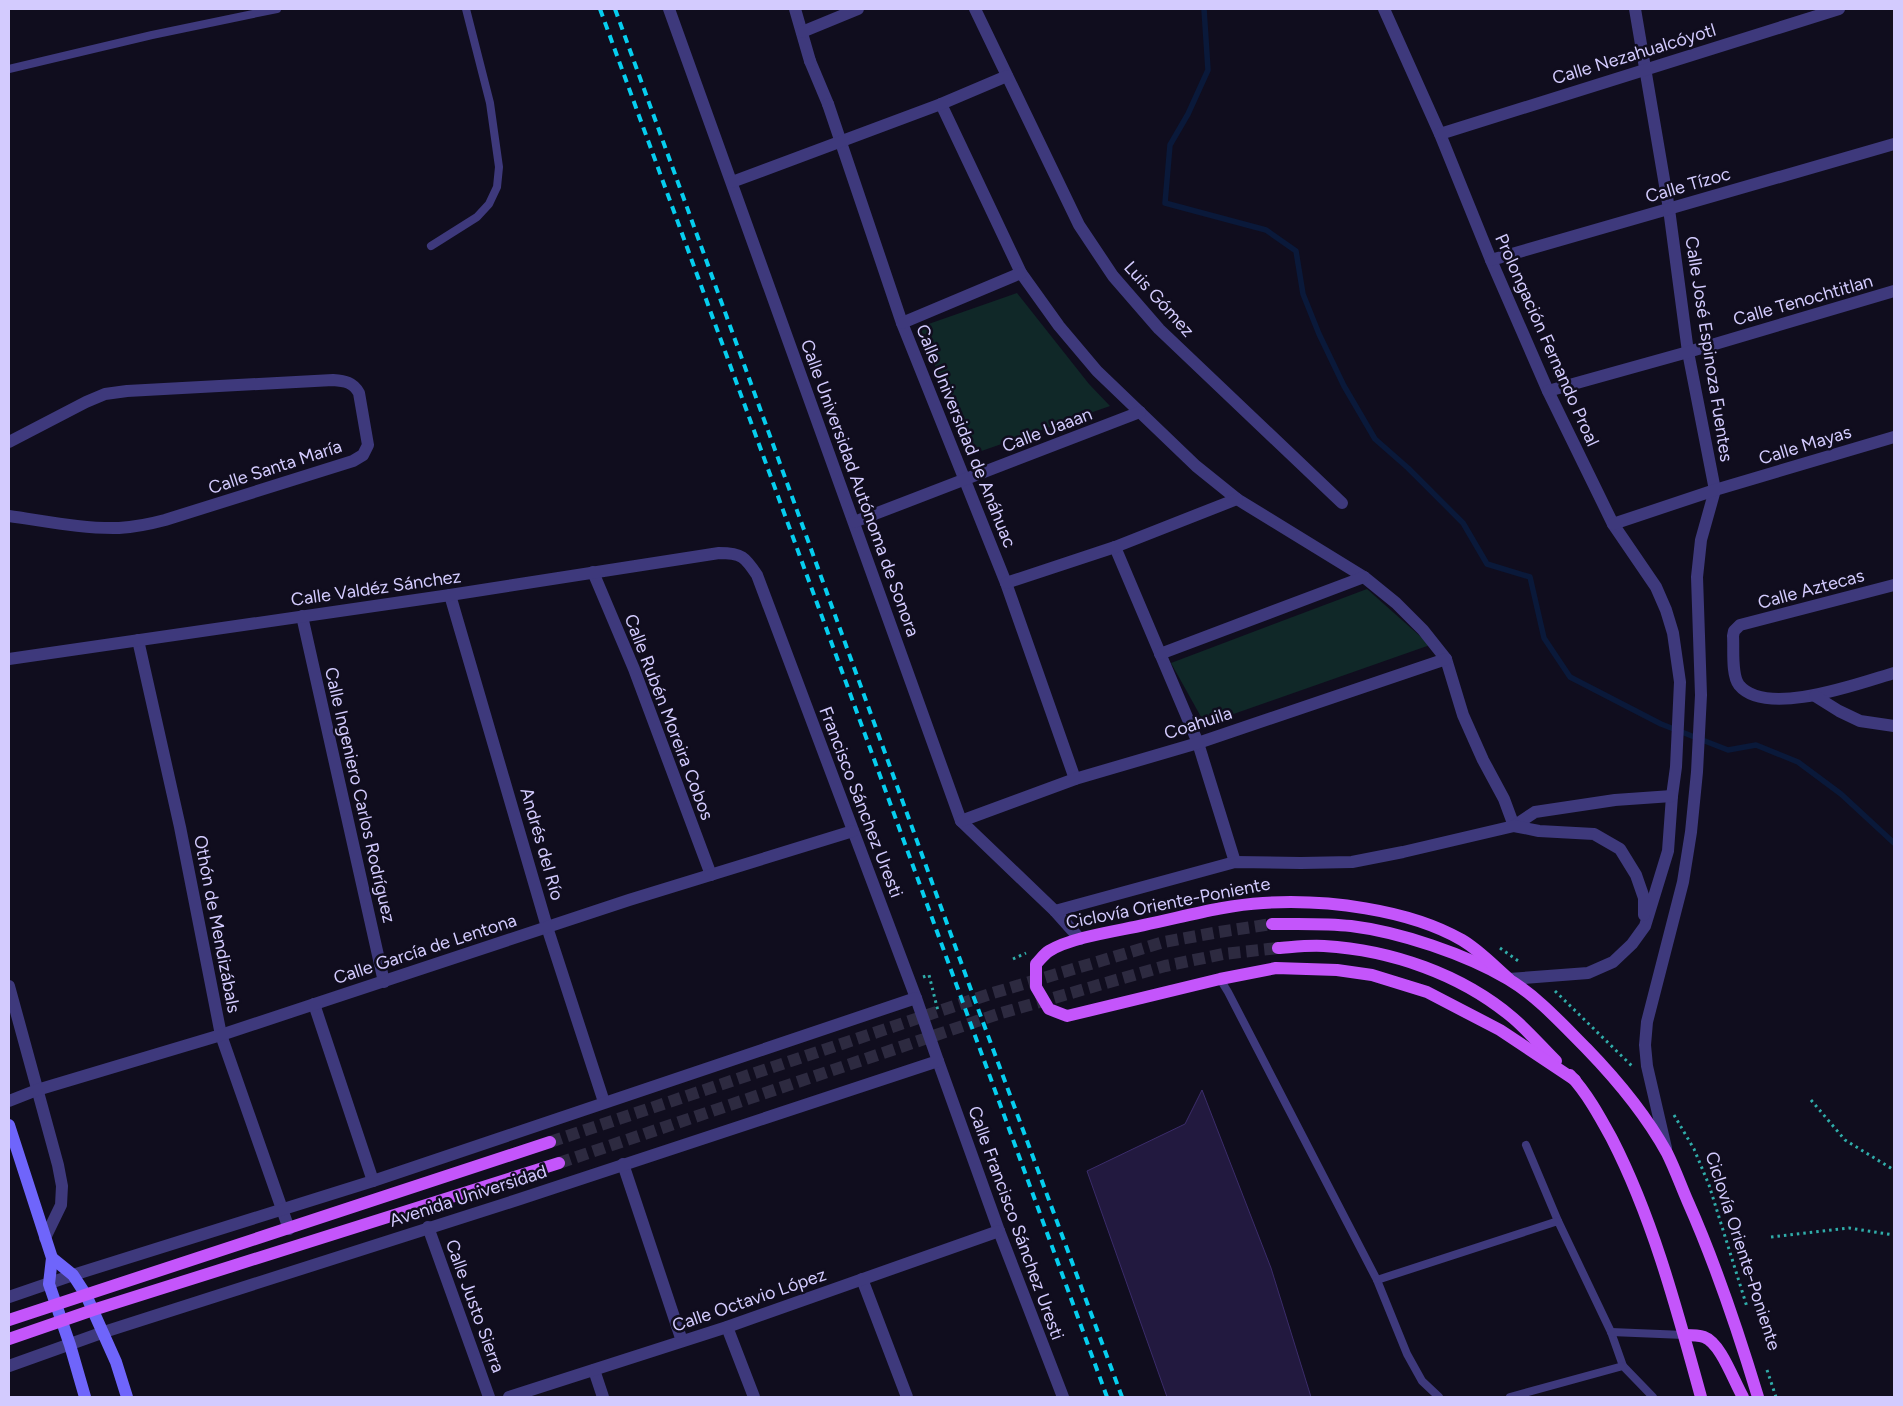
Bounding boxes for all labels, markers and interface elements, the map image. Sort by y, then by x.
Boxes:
street label: Calle Nezahualcóyotl [1550,19,1718,89]
street label: Calle Tízoc [1643,162,1733,208]
street label: Prolongación Fernando Proal [1490,230,1604,450]
street label: Calle José Espinoza Fuentes [1680,235,1738,463]
street label: Luis Gómez [1119,257,1199,342]
street label: Calle Tenochtitlan [1731,270,1875,330]
street label: Calle Universidad de Anáhuac [911,321,1021,551]
street label: Calle Universidad Autónoma de Sonora [796,336,924,640]
street label: Calle Uaaan [999,403,1095,457]
street label: Calle Mayas [1756,421,1854,469]
street label: Calle Santa María [206,435,344,499]
street label: Calle Aztecas [1755,564,1867,614]
street label: Calle Valdéz Sánchez [289,565,463,611]
street label: Calle Rubén Moreira Cobos [620,611,718,823]
street label: Calle Ingeniero Carlos Rodríguez [320,665,400,925]
street label: Coahuila [1161,702,1235,744]
street label: Francisco Sánchez Uresti [814,703,908,901]
street label: Andrés del Río [515,785,569,903]
street label: Othón de Mendizábals [189,833,245,1015]
street label: Ciclovía Oriente-Poniente [1064,872,1272,934]
street label: Calle García de Lentona [331,909,519,989]
street label: Calle Francisco Sánchez Uresti [963,1103,1069,1343]
street label: Ciclovía Oriente-Poniente [1700,1149,1786,1353]
street label: Avenida Universidad [387,1160,549,1232]
street label: Calle Justo Sierra [441,1236,509,1376]
street label: Calle Octavio López [669,1263,829,1337]

